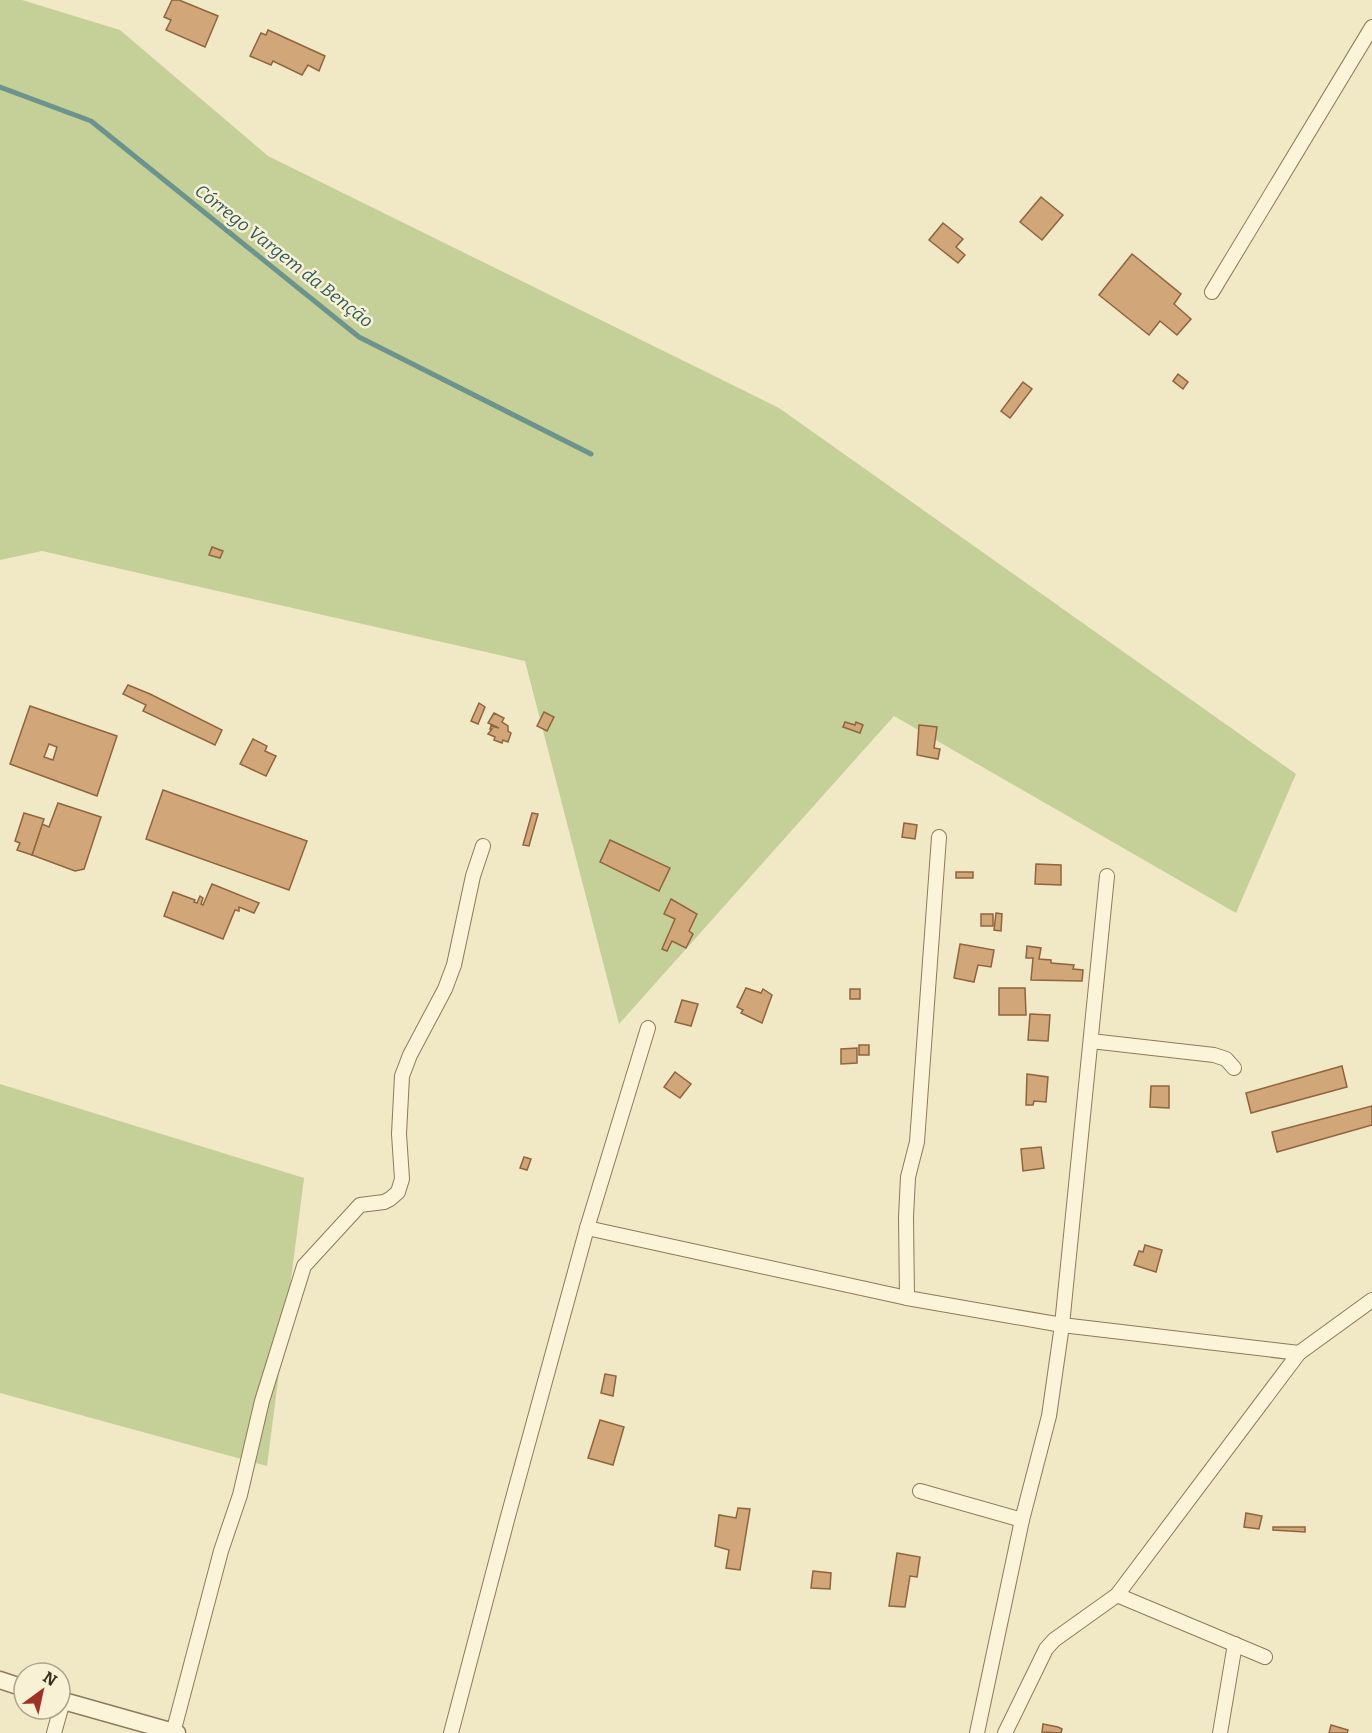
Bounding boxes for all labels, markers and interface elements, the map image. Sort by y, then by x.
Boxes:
water label: Córrego Vargem da Benção [191,180,377,332]
north arrow [12,1661,72,1721]
text: N [40,1668,60,1690]

